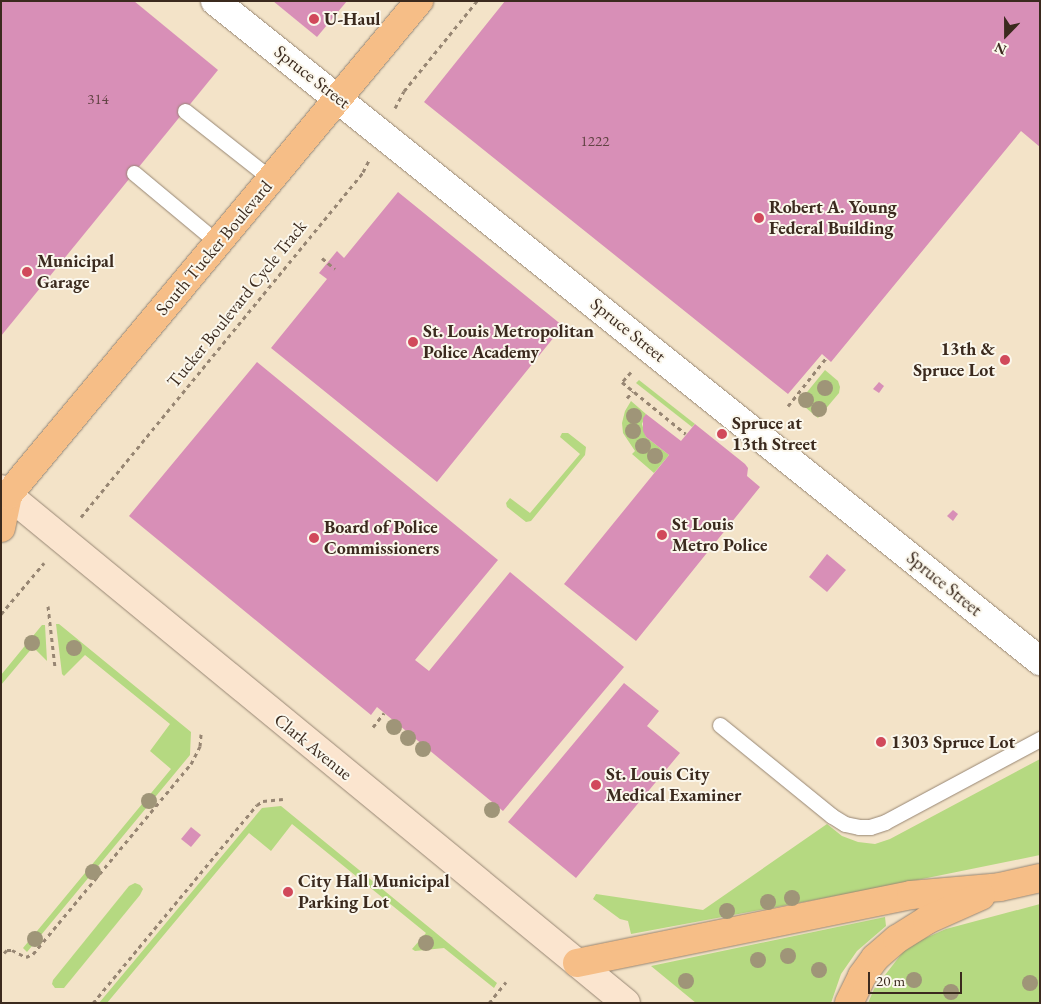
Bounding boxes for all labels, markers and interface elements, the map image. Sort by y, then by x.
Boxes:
place label: U-Haul [324,8,380,30]
north arrow [981,10,1031,60]
marker: U-Haul [308,13,320,25]
text: N [992,38,1009,59]
street label: Spruce Street [270,41,354,113]
house number: 314 [87,90,109,108]
house number: 1222 [581,132,609,150]
street label: South Tucker Boulevard [151,176,277,320]
place label: Robert A. Young Federal Building [769,197,897,240]
marker: Robert A. Young Federal Building [753,212,765,224]
street label: Tucker Boulevard Cycle Track [163,216,311,392]
place label: Municipal Garage [37,251,114,294]
marker: Municipal Garage [21,266,33,278]
street label: Spruce Street [586,293,670,367]
place label: St. Louis Metropolitan Police Academy [423,321,594,364]
marker: St. Louis Metropolitan Police Academy [407,336,419,348]
place label: 13th & Spruce Lot [913,339,995,382]
marker: 13th & Spruce Lot [999,354,1011,366]
place label: Spruce at 13th Street [732,413,817,456]
marker: Spruce at 13th Street [716,428,728,440]
place label: St Louis Metro Police [672,514,767,556]
place label: Board of Police Commissioners [324,517,439,560]
marker: St Louis Metro Police [656,529,668,541]
marker: Board of Police Commissioners [308,532,320,544]
street label: Spruce Street [902,547,986,621]
street label: Clark Avenue [270,709,356,785]
place label: 1303 Spruce Lot [891,731,1015,753]
marker: 1303 Spruce Lot [875,736,887,748]
place label: St. Louis City Medical Examiner [606,764,742,806]
marker: St. Louis City Medical Examiner [590,779,602,791]
place label: City Hall Municipal Parking Lot [298,871,450,914]
marker: City Hall Municipal Parking Lot [282,886,294,898]
scale bar [871,962,965,994]
text: 20 m [876,971,905,990]

